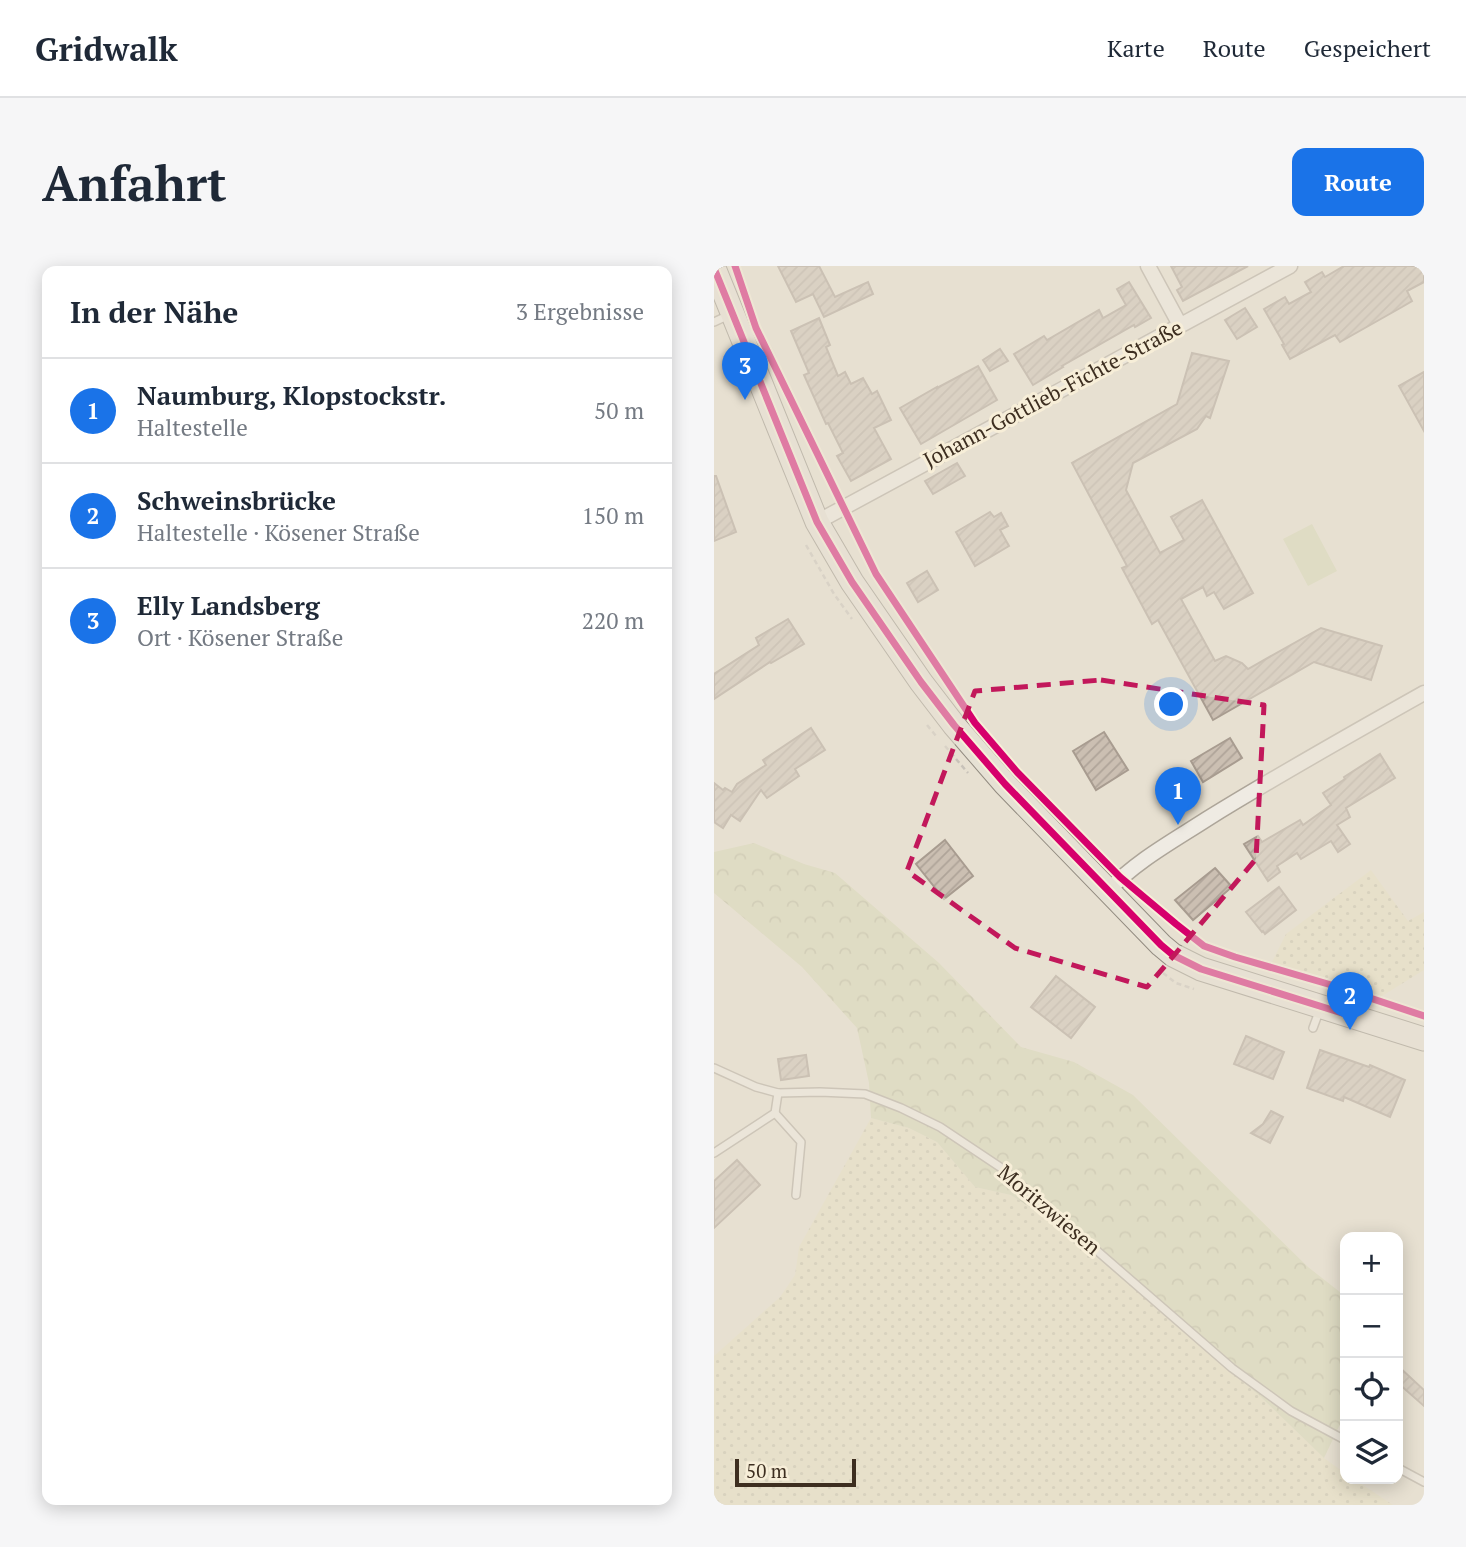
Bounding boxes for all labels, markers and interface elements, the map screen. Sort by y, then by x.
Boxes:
text: Gridwalk [35,27,178,70]
text: Karte [1107,32,1165,64]
text: Route [1203,32,1266,64]
text: Gespeichert [1304,32,1431,64]
button: Route [1292,148,1424,216]
text: Anfahrt [42,150,227,215]
text: In der Nähe [70,292,238,332]
text: 3 Ergebnisse [516,296,644,327]
street label: Johann-Gottlieb-Fichte-Straße [918,313,1187,473]
pin: 3 [722,342,768,400]
text: Naumburg, Klopstockstr. [137,378,446,412]
text: 1 [87,395,100,426]
text: 50 m [594,395,644,426]
text: Haltestelle [137,412,248,443]
text: Schweinsbrücke [137,483,336,517]
text: 2 [87,500,100,531]
text: 150 m [582,500,644,531]
text: Haltestelle · Kösener Straße [137,517,420,548]
text: Elly Landsberg [137,588,320,622]
text: 3 [87,605,100,636]
text: 220 m [582,605,644,636]
text: Ort · Kösener Straße [137,622,343,653]
your location [1154,687,1188,721]
pin: 1 [1155,767,1201,825]
pin: 2 [1327,972,1373,1030]
street label: Moritzwiesen [992,1158,1107,1261]
map controls [1340,1232,1403,1484]
button: + [1340,1232,1403,1295]
button: − [1340,1295,1403,1358]
button: locate [1340,1358,1403,1421]
button: layers [1340,1421,1403,1484]
scale bar [735,1456,856,1488]
text: 50 m [746,1458,787,1483]

